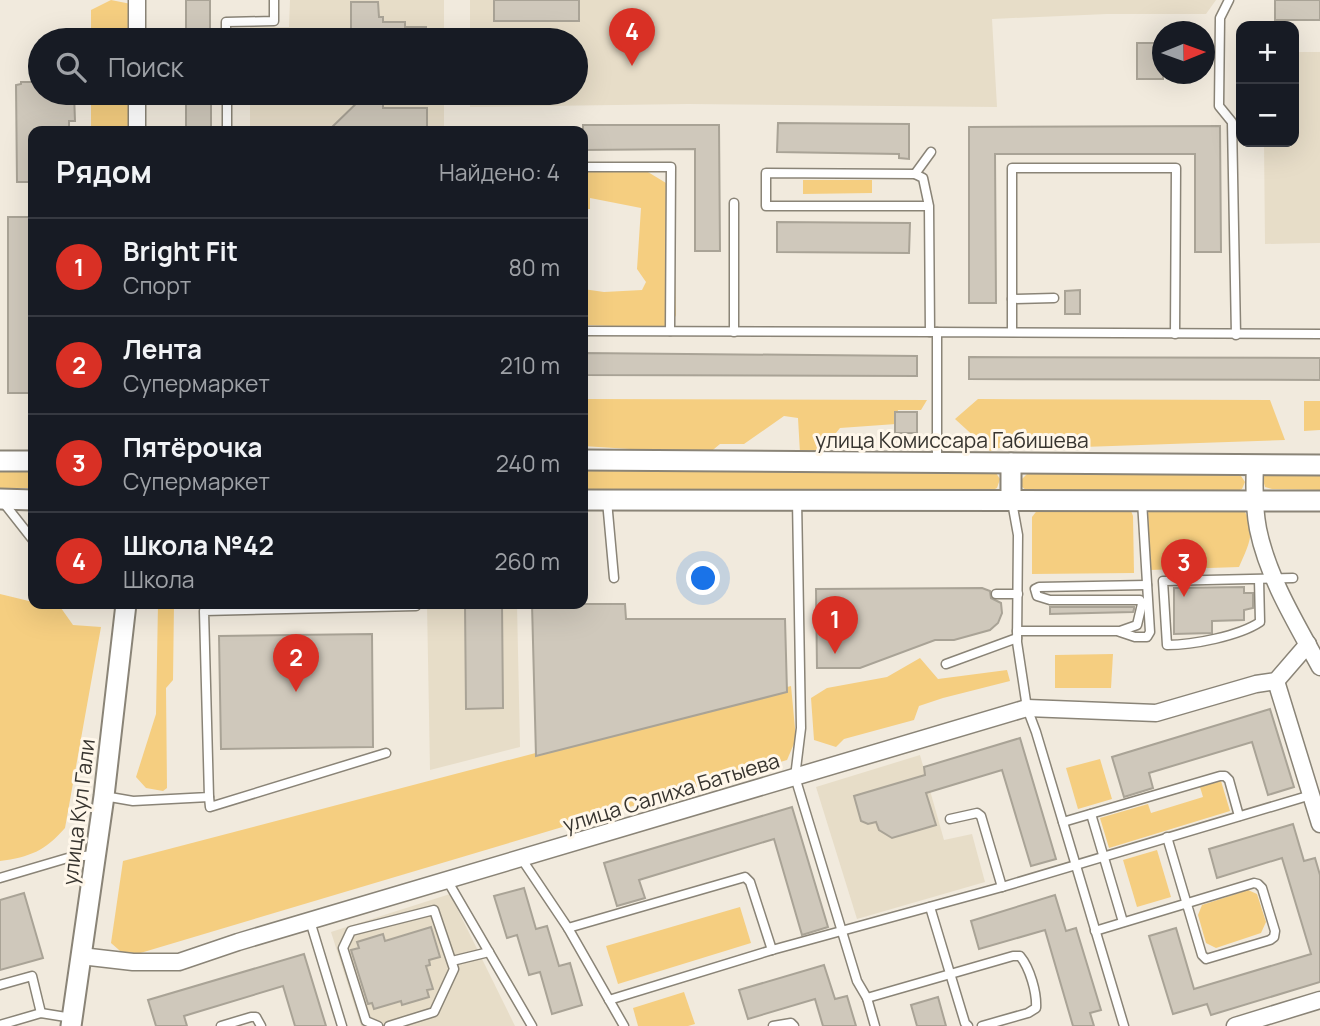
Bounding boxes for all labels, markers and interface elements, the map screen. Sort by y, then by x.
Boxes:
pin: 4 [609,8,655,66]
north arrow [1152,21,1215,84]
map controls [1236,21,1299,147]
button: + [1236,21,1299,84]
search box [28,28,588,105]
icon: search [52,48,90,86]
text: Поиск [108,49,183,85]
button: − [1236,84,1299,147]
text: Рядом [56,151,152,192]
text: Найдено: 4 [439,156,560,188]
text: Bright Fit [123,233,238,269]
text: 1 [74,251,84,283]
text: 80 m [509,251,560,283]
text: Спорт [123,269,191,301]
text: Лента [123,331,202,367]
text: 2 [72,349,86,381]
text: 210 m [500,349,560,381]
text: Супермаркет [123,367,270,399]
street label: улица Комиссара Габишева [815,426,1089,454]
text: Пятёрочка [123,429,262,465]
text: 3 [72,447,86,479]
text: 240 m [496,447,560,479]
text: Супермаркет [123,465,270,497]
text: Школа №42 [123,527,274,563]
pin: 3 [1161,539,1207,597]
text: 4 [72,545,86,577]
text: 260 m [494,545,560,577]
your location [686,561,720,595]
text: Школа [123,563,195,595]
pin: 1 [812,596,858,654]
pin: 2 [273,634,319,692]
street label: улица Кул Гали [55,737,101,887]
street label: улица Салиха Батыева [559,746,783,838]

